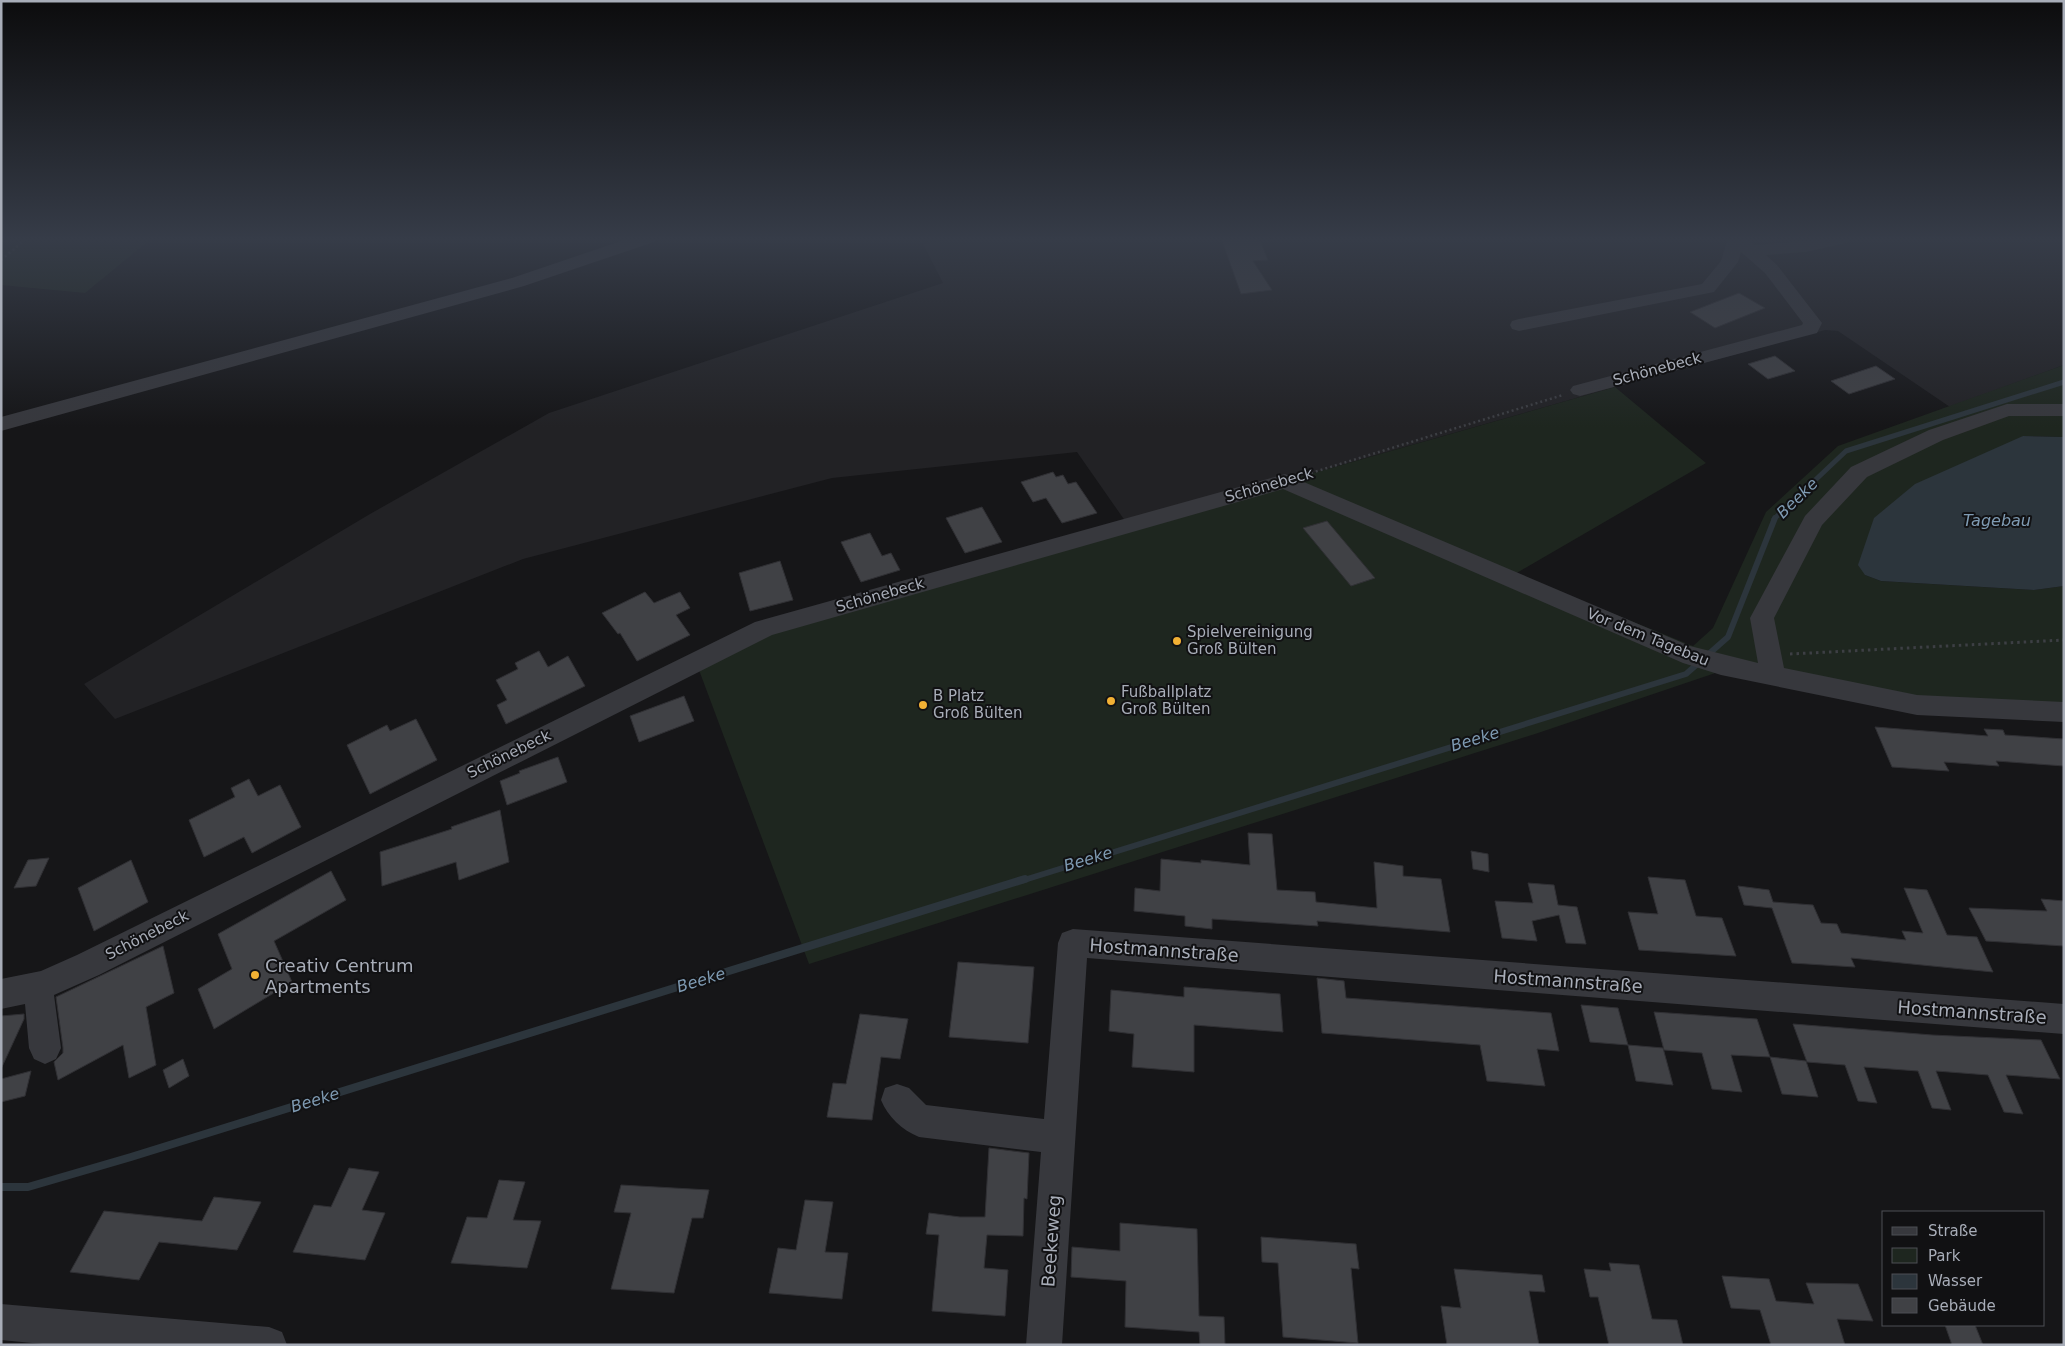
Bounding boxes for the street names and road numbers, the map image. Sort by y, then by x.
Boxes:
street label: Schönebeck [1611,348,1704,389]
street label: Schönebeck [1223,464,1315,506]
street label: Schönebeck [834,574,926,616]
street label: Vor dem Tagebau [1584,604,1712,670]
street label: Schönebeck [464,726,554,782]
street label: Schönebeck [102,906,192,964]
street label: Hostmannstraße [1089,934,1239,966]
street label: Hostmannstraße [1493,965,1643,997]
street label: Hostmannstraße [1897,996,2047,1028]
street label: Beekeweg [1037,1194,1065,1288]

